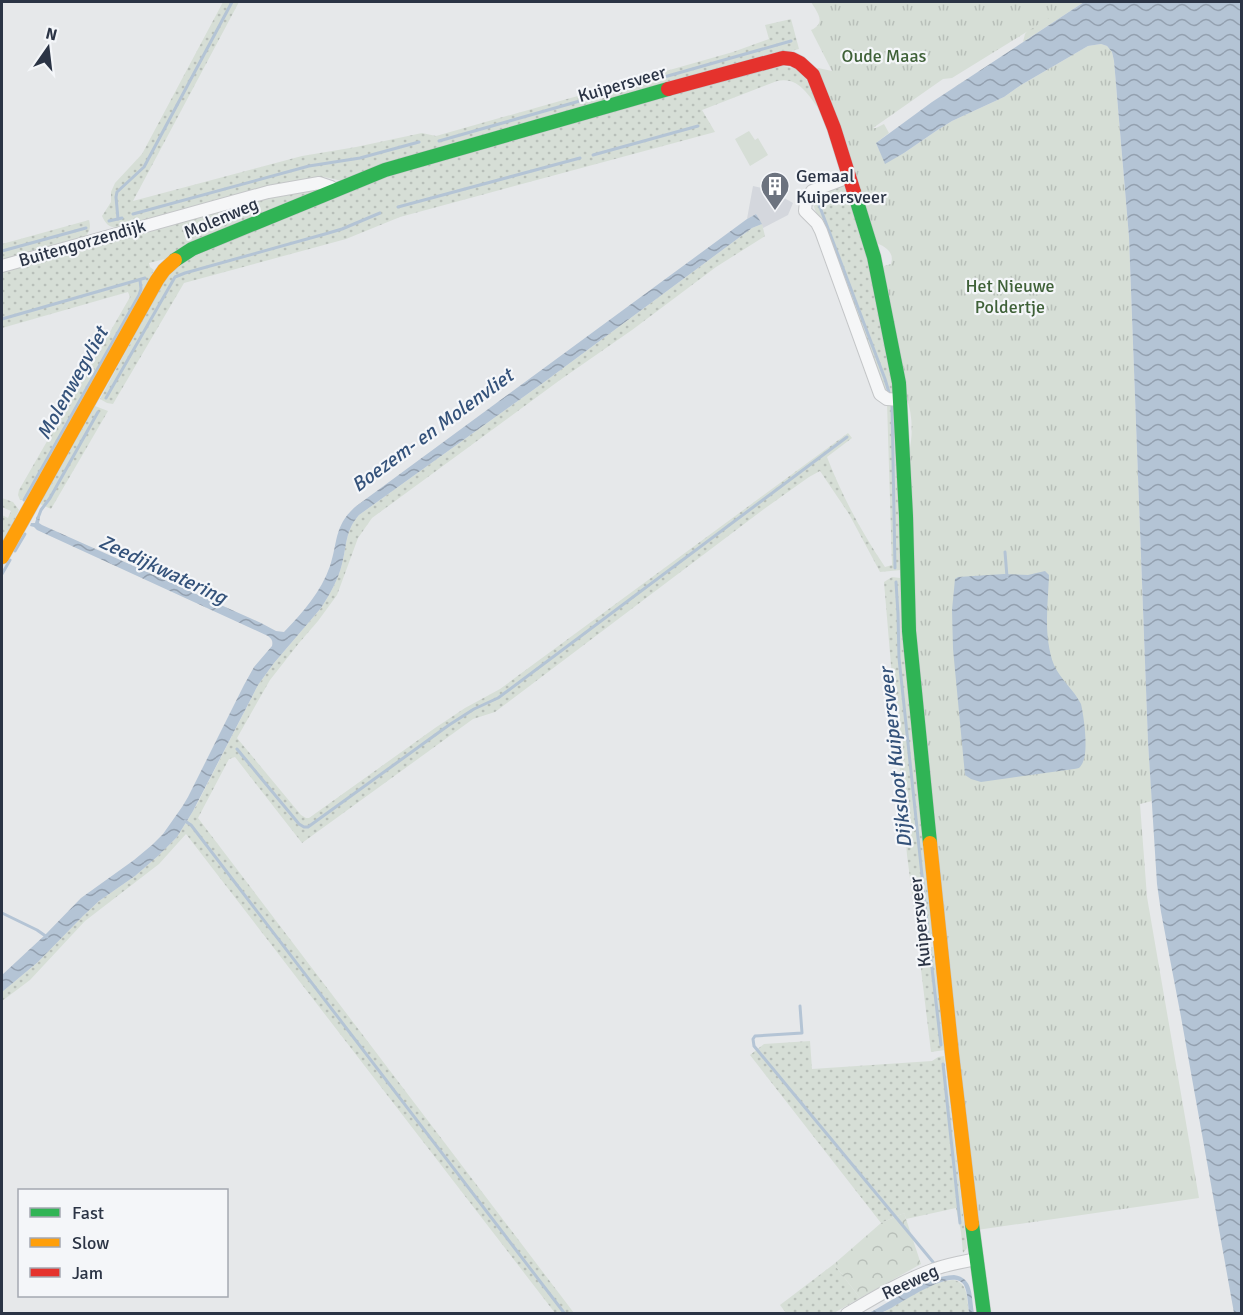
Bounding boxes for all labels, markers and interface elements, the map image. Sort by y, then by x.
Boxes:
north arrow [18,18,78,78]
text: N [44,23,59,45]
park label: Oude Maas [842,45,927,67]
street label: Kuipersveer [575,61,669,107]
place label: Gemaal Kuipersveer [796,165,887,208]
building icon: Gemaal Kuipersveer [759,170,791,212]
street label: Molenweg [180,192,262,244]
street label: Buitengorzendijk [16,214,148,272]
park label: Het Nieuwe Poldertje [965,275,1055,318]
water label: Molenwegvliet [31,321,115,444]
water label: Boezem- en Molenvliet [346,362,520,498]
water label: Zeedijkwatering [95,529,232,611]
water label: Dijksloot Kuipersveer [873,664,917,849]
street label: Kuipersveer [904,875,936,968]
legend [18,1189,228,1297]
text: Fast [72,1202,104,1224]
text: Slow [72,1232,109,1254]
street label: Reeweg [878,1259,942,1305]
text: Jam [72,1262,103,1284]

